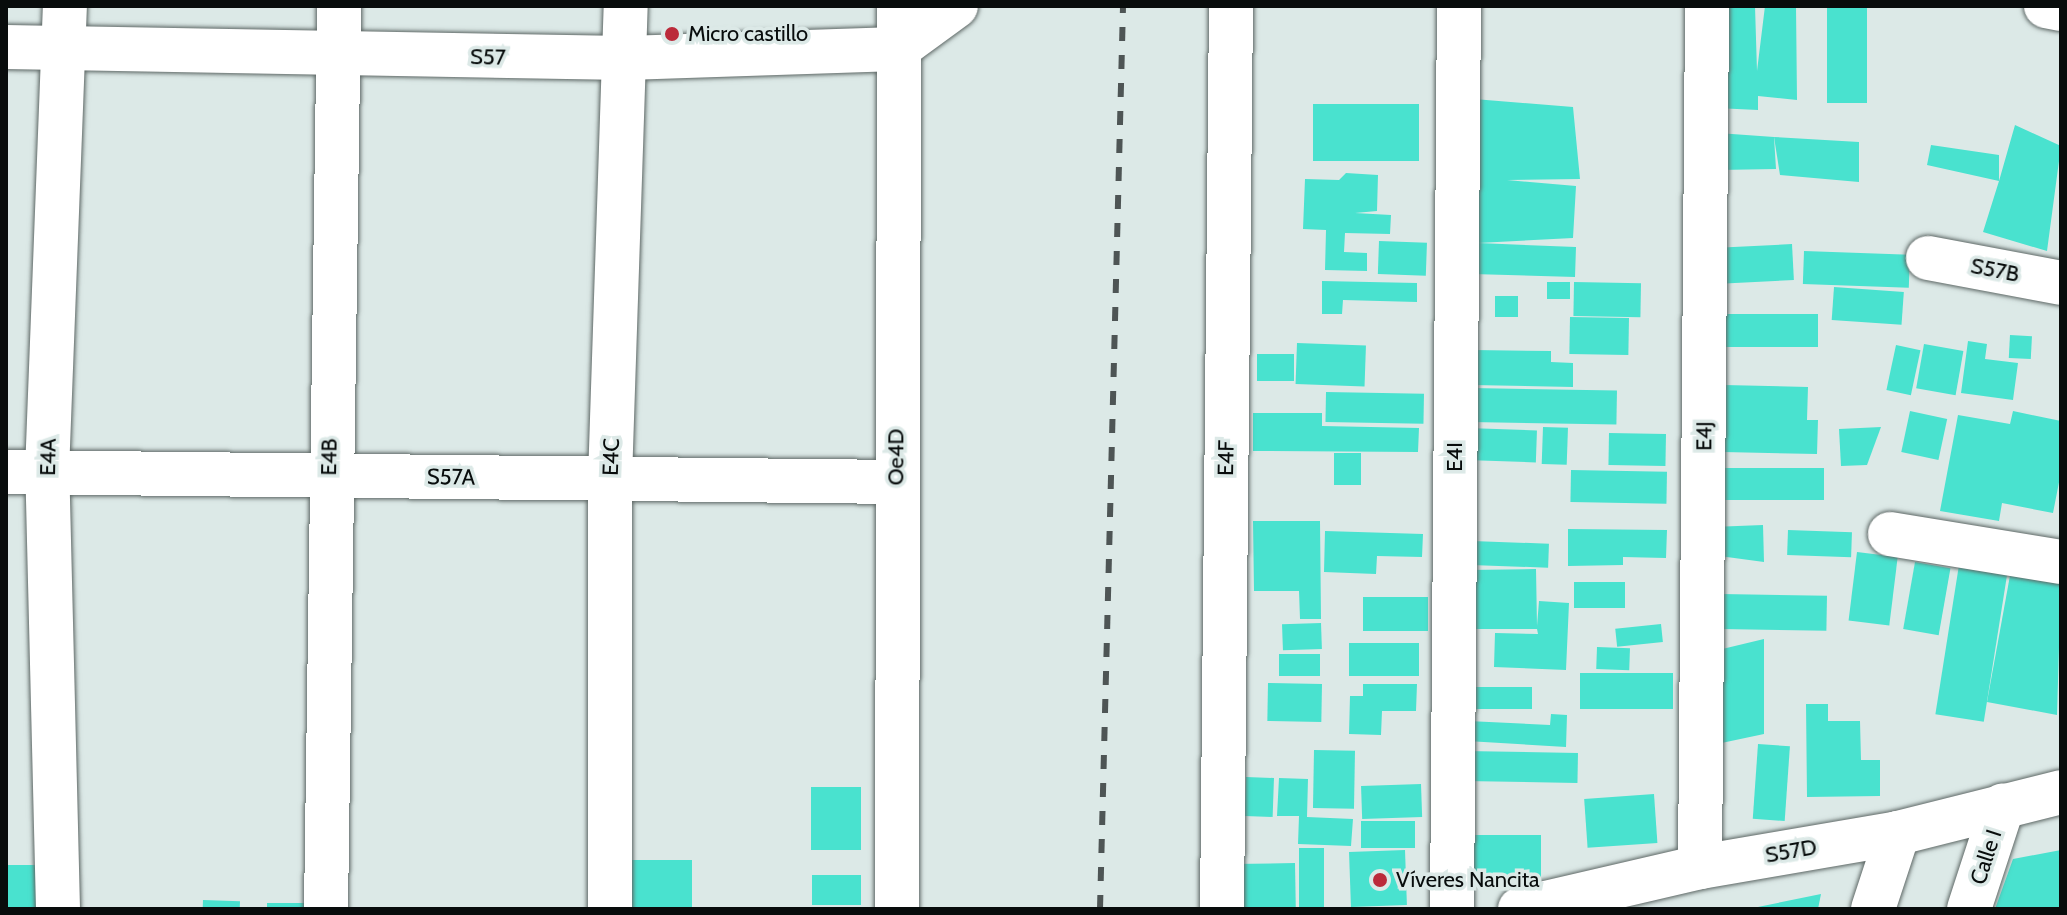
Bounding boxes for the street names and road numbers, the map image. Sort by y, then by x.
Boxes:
street label: S57 [470,43,506,71]
street label: S57B [1968,252,2022,288]
street label: E4J [1691,421,1717,451]
street label: Oe4D [883,429,909,485]
street label: E4A [34,438,62,476]
street label: E4B [315,438,343,476]
street label: E4C [597,438,625,476]
street label: E4F [1212,440,1240,476]
street label: E4I [1442,442,1468,472]
street label: S57A [427,463,475,491]
street label: Calle I [1965,826,2007,888]
street label: S57D [1763,834,1819,868]

